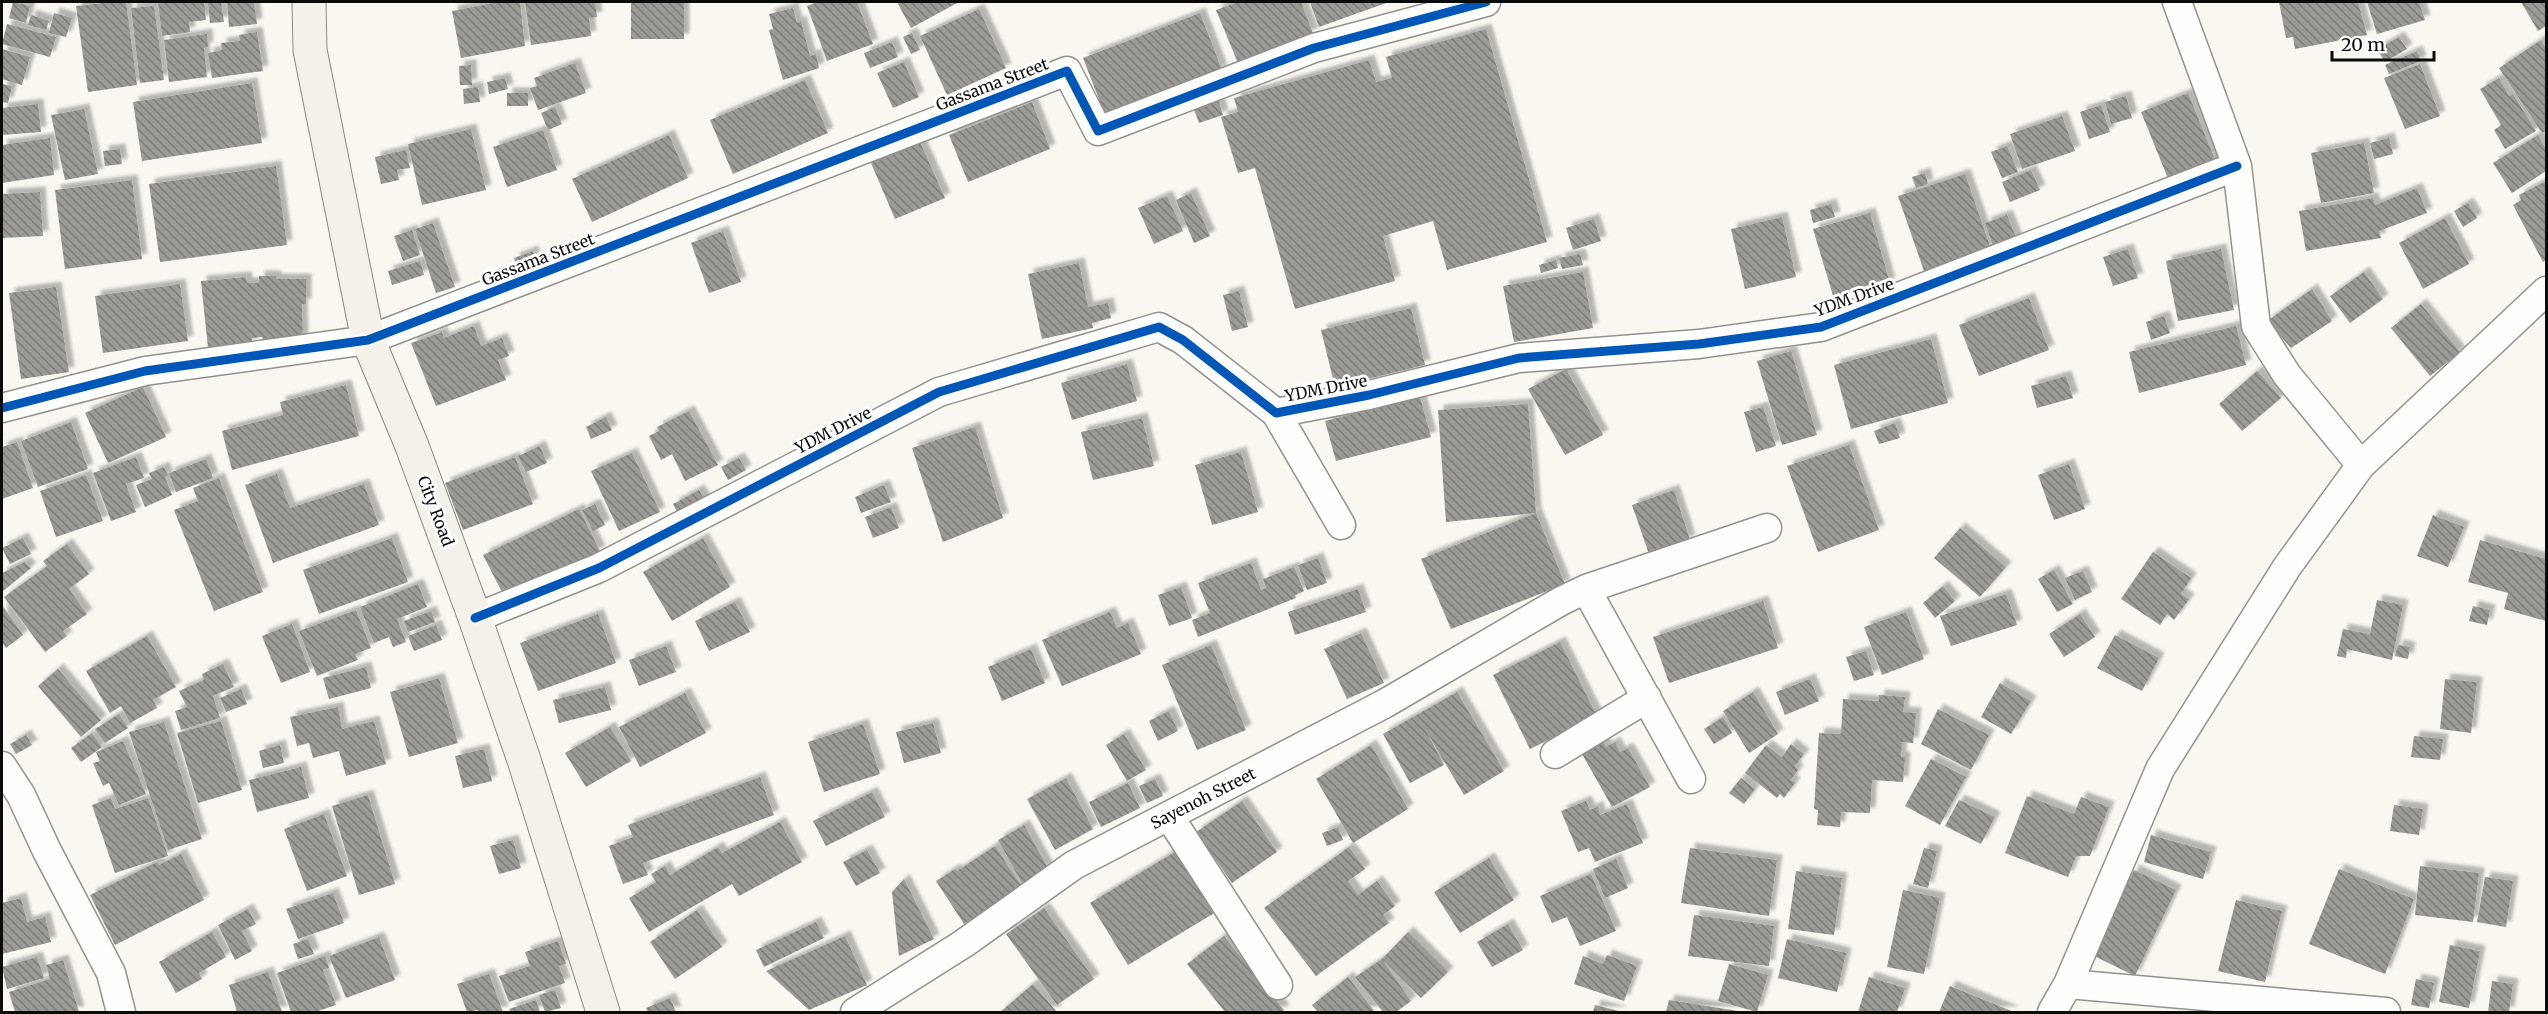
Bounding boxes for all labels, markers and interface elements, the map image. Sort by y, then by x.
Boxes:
scale bar [2332,24,2434,62]
text: 20 m [2341,33,2385,56]
street label: Gassama Street [933,53,1052,115]
street label: Gassama Street [479,228,598,290]
street label: YDM Drive [1811,273,1897,321]
street label: YDM Drive [1282,370,1369,406]
street label: YDM Drive [790,402,875,458]
street label: City Road [413,473,459,549]
street label: Sayenoh Street [1147,763,1260,833]

